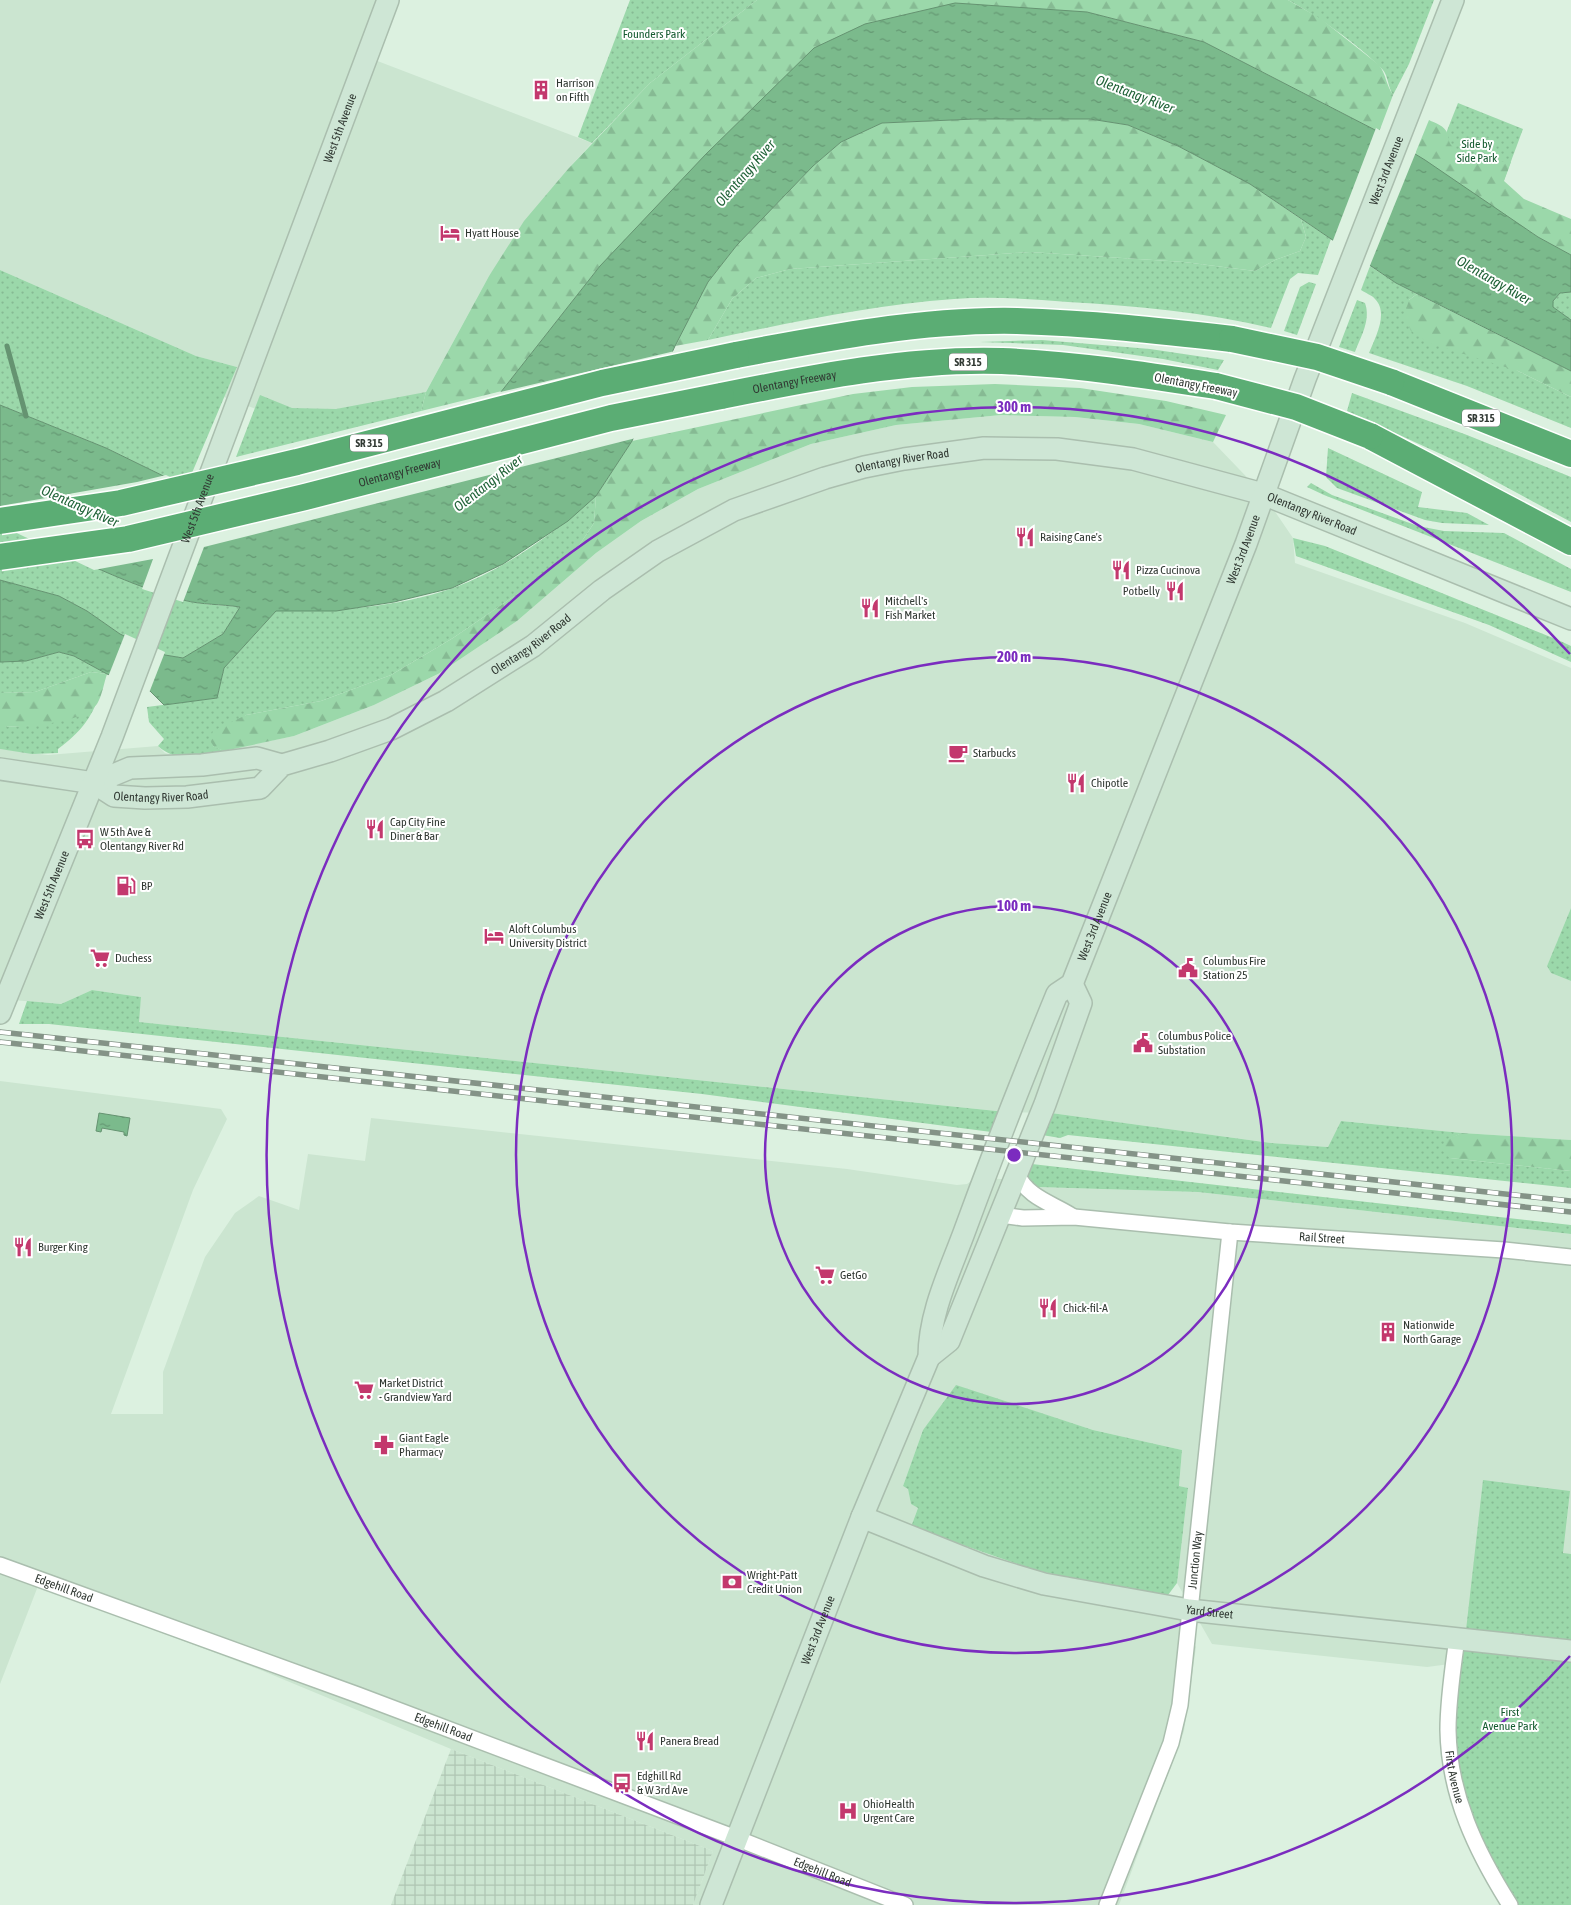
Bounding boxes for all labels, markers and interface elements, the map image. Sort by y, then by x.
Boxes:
park label: Founders Park [623,27,686,41]
water label: Olentangy River [1094,72,1177,117]
place label: Harrison on Fifth [556,76,594,104]
building icon: Harrison on Fifth [530,79,552,101]
street label: West 5th Avenue [321,92,359,165]
street label: West 3rd Avenue [1367,134,1406,207]
water label: Olentangy River [712,136,779,209]
park label: Side by Side Park [1457,137,1498,165]
hotel icon: Hyatt House [439,222,461,244]
place label: Hyatt House [465,226,519,240]
water label: Olentangy River [1454,252,1535,308]
road number: SR 315 [949,354,987,371]
street label: Olentangy Freeway [751,367,837,397]
street label: Olentangy Freeway [1153,370,1239,400]
text: 300 m [997,398,1031,415]
road number: SR 315 [1462,409,1500,426]
road number: SR 315 [350,434,388,452]
street label: Olentangy River Road [854,446,950,476]
water label: Olentangy River [451,451,526,515]
street label: Olentangy Freeway [357,455,442,490]
street label: West 5th Avenue [178,472,217,545]
water label: Olentangy River [39,482,122,530]
street label: Olentangy River Road [1265,489,1359,538]
street label: West 3rd Avenue [1224,513,1263,586]
restaurant icon: Raising Cane's [1014,526,1036,548]
place label: Raising Cane's [1040,530,1102,544]
restaurant icon: Pizza Cucinova [1110,559,1132,581]
place label: Pizza Cucinova [1136,563,1200,577]
restaurant icon: Potbelly [1164,580,1186,602]
place label: Potbelly [1123,584,1160,598]
place label: Mitchell's Fish Market [885,594,936,622]
restaurant icon: Mitchell's Fish Market [859,597,881,619]
street label: Olentangy River Road [488,611,574,678]
text: 200 m [997,648,1031,665]
cafe icon: Starbucks [947,742,969,764]
place label: Starbucks [973,746,1016,760]
restaurant icon: Chipotle [1065,772,1087,794]
place label: Chipotle [1091,776,1128,790]
street label: Olentangy River Road [113,787,209,805]
place label: Cap City Fine Diner & Bar [390,815,445,843]
restaurant icon: Cap City Fine Diner & Bar [364,818,386,840]
place label: W 5th Ave & Olentangy River Rd [100,825,184,853]
bus stop icon: W 5th Ave & Olentangy River Rd [74,828,96,850]
street label: West 5th Avenue [32,849,72,922]
fuel station icon: BP [115,875,137,897]
place label: BP [141,879,153,893]
street label: West 3rd Avenue [1075,890,1115,963]
text: 100 m [997,897,1031,914]
place label: Aloft Columbus University District [509,922,587,950]
hotel icon: Aloft Columbus University District [483,925,505,947]
supermarket icon: Duchess [89,947,111,969]
place label: Duchess [115,951,152,965]
place label: Columbus Fire Station 25 [1203,954,1266,982]
public building icon: Columbus Fire Station 25 [1177,957,1199,979]
place label: Columbus Police Substation [1158,1029,1231,1057]
public building icon: Columbus Police Substation [1132,1032,1154,1054]
centre of rings [1005,1146,1023,1164]
street label: Rail Street [1299,1230,1346,1247]
restaurant icon: Burger King [12,1236,34,1258]
place label: Burger King [38,1240,89,1254]
supermarket icon: GetGo [814,1264,836,1286]
place label: GetGo [840,1268,868,1282]
restaurant icon: Chick-fil-A [1037,1297,1059,1319]
place label: Chick-fil-A [1063,1301,1108,1315]
place label: Nationwide North Garage [1403,1318,1461,1346]
building icon: Nationwide North Garage [1377,1321,1399,1343]
place label: Market District - Grandview Yard [379,1376,452,1404]
supermarket icon: Market District - Grandview Yard [353,1379,375,1401]
place label: Giant Eagle Pharmacy [399,1431,449,1459]
pharmacy icon: Giant Eagle Pharmacy [373,1434,395,1456]
street label: Junction Way [1185,1530,1205,1590]
place label: Wright-Patt Credit Union [747,1568,802,1596]
street label: Edgehill Road [33,1571,95,1605]
bank icon: Wright-Patt Credit Union [721,1571,743,1593]
street label: West 3rd Avenue [798,1594,838,1667]
street label: Yard Street [1185,1603,1234,1622]
park label: First Avenue Park [1483,1705,1538,1733]
street label: Edgehill Road [412,1710,474,1745]
restaurant icon: Panera Bread [634,1730,656,1752]
place label: Panera Bread [660,1734,719,1748]
street label: First Avenue [1442,1750,1467,1805]
place label: Edghill Rd & W 3rd Ave [637,1769,688,1797]
bus stop icon: Edghill Rd & W 3rd Ave [611,1772,633,1794]
place label: OhioHealth Urgent Care [863,1797,915,1825]
hospital icon: OhioHealth Urgent Care [837,1800,859,1822]
street label: Edgehill Road [792,1855,853,1890]

